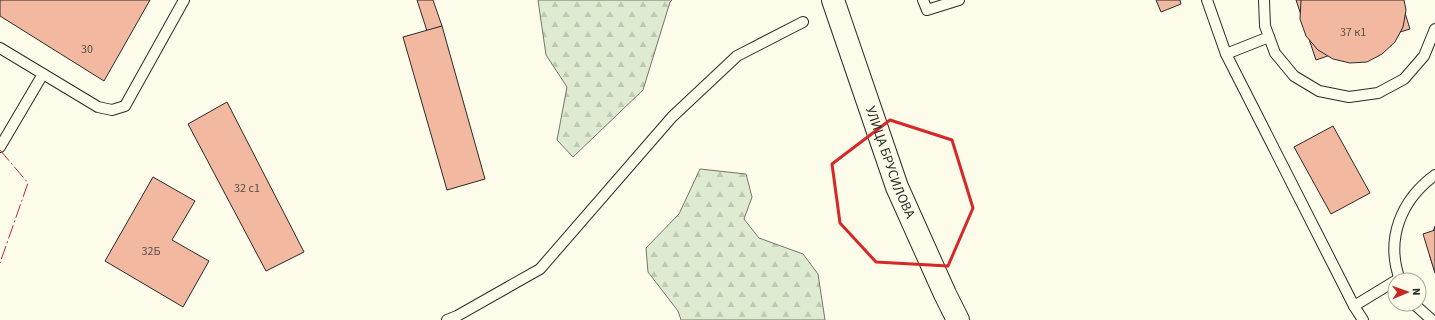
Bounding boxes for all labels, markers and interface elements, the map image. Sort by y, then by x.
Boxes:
house number: 37 к1 [1340,24,1366,41]
house number: 30 [81,41,93,58]
street label: УЛИЦА БРУСИЛОВА [860,104,920,222]
house number: 32 с1 [234,180,260,197]
house number: 32Б [142,243,160,260]
north arrow [1387,272,1427,312]
text: N [1409,288,1424,296]

